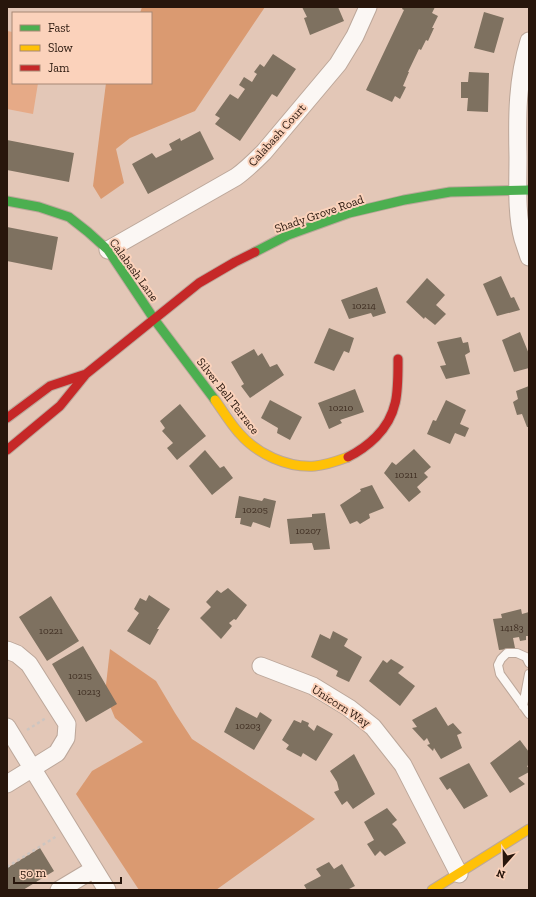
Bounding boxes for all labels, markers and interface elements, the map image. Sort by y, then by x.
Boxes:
legend [12,12,152,84]
text: Fast [48,21,71,35]
text: Slow [48,41,74,55]
text: Jam [48,61,70,75]
street label: Calabash Court [245,100,309,169]
street label: Shady Grove Road [273,192,366,236]
street label: Calabash Lane [107,236,162,304]
house number: 10214 [352,300,377,312]
street label: Silver Bell Terrace [194,355,262,437]
house number: 10210 [329,402,353,414]
house number: 10211 [395,469,417,481]
house number: 10205 [242,504,268,516]
house number: 10207 [295,525,321,537]
house number: 14183 [500,622,524,634]
house number: 10221 [39,625,63,637]
house number: 10215 [68,670,92,682]
street label: Unicorn Way [309,682,374,731]
house number: 10213 [77,686,101,698]
house number: 10203 [235,720,261,732]
north arrow [484,845,524,885]
scale bar [14,859,121,885]
text: 50 m [20,866,47,880]
text: N [494,866,507,881]

